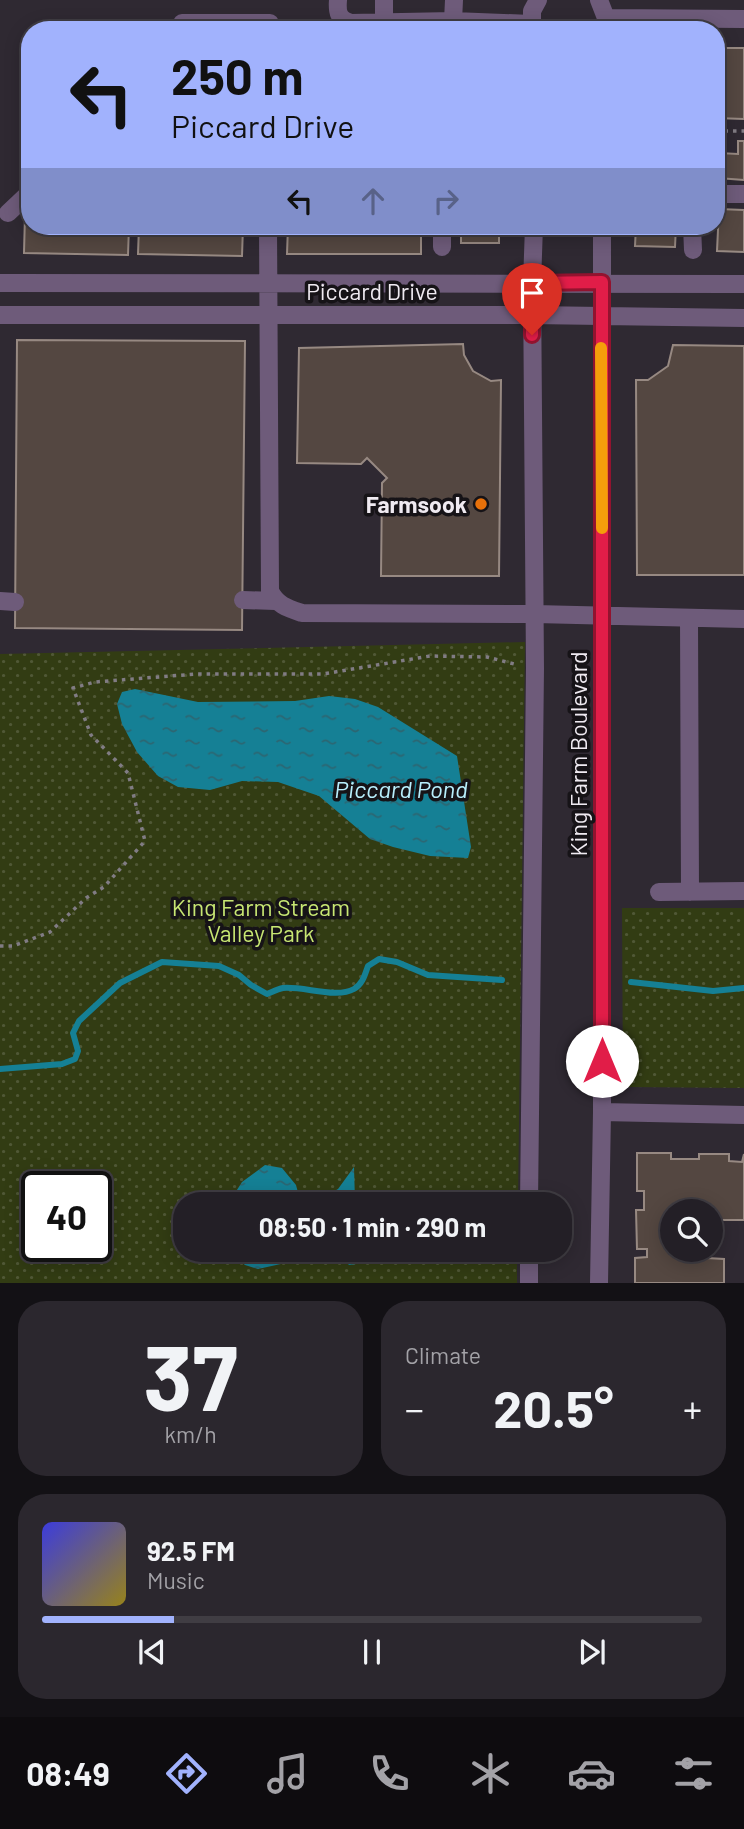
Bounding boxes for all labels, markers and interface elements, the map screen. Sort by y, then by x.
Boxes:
text: 250 m [171,46,304,105]
icon: left [56,49,147,140]
text: Piccard Drive [171,106,354,144]
icon: left [281,182,319,220]
icon: ahead [354,182,392,220]
icon: right [427,182,465,220]
pin [502,263,562,335]
icon: arrive [513,274,551,312]
street label: Piccard Drive [306,277,438,305]
place label: Farmsook [366,490,467,518]
marker: Farmsook [473,496,489,512]
street label: King Farm Boulevard [564,651,592,857]
water label: Piccard Pond [334,774,468,803]
park label: King Farm Stream Valley Park [172,893,350,947]
position arrow [565,1024,639,1098]
speed limit sign: 40 [21,1171,112,1262]
map controls [660,1199,723,1262]
button: search [660,1199,723,1262]
text: 08:50 · 1 min · 290 m [259,1211,486,1242]
text: 37 [143,1320,238,1429]
text: Climate [405,1341,481,1369]
text: 20.5° [493,1376,614,1438]
text: − [405,1385,424,1431]
text: + [683,1385,702,1431]
text: km/h [164,1420,217,1448]
text: 92.5 FM [147,1535,235,1566]
text: Music [147,1566,205,1594]
icon: previous [133,1633,171,1671]
icon: pause [353,1633,391,1671]
icon: next [573,1633,611,1671]
icon: directions [162,1749,211,1798]
icon: music [263,1749,312,1798]
icon: phone [365,1749,414,1798]
icon: climate [466,1749,515,1798]
icon: car [567,1749,616,1798]
icon: filters [669,1749,718,1798]
text: 08:49 [26,1754,110,1792]

